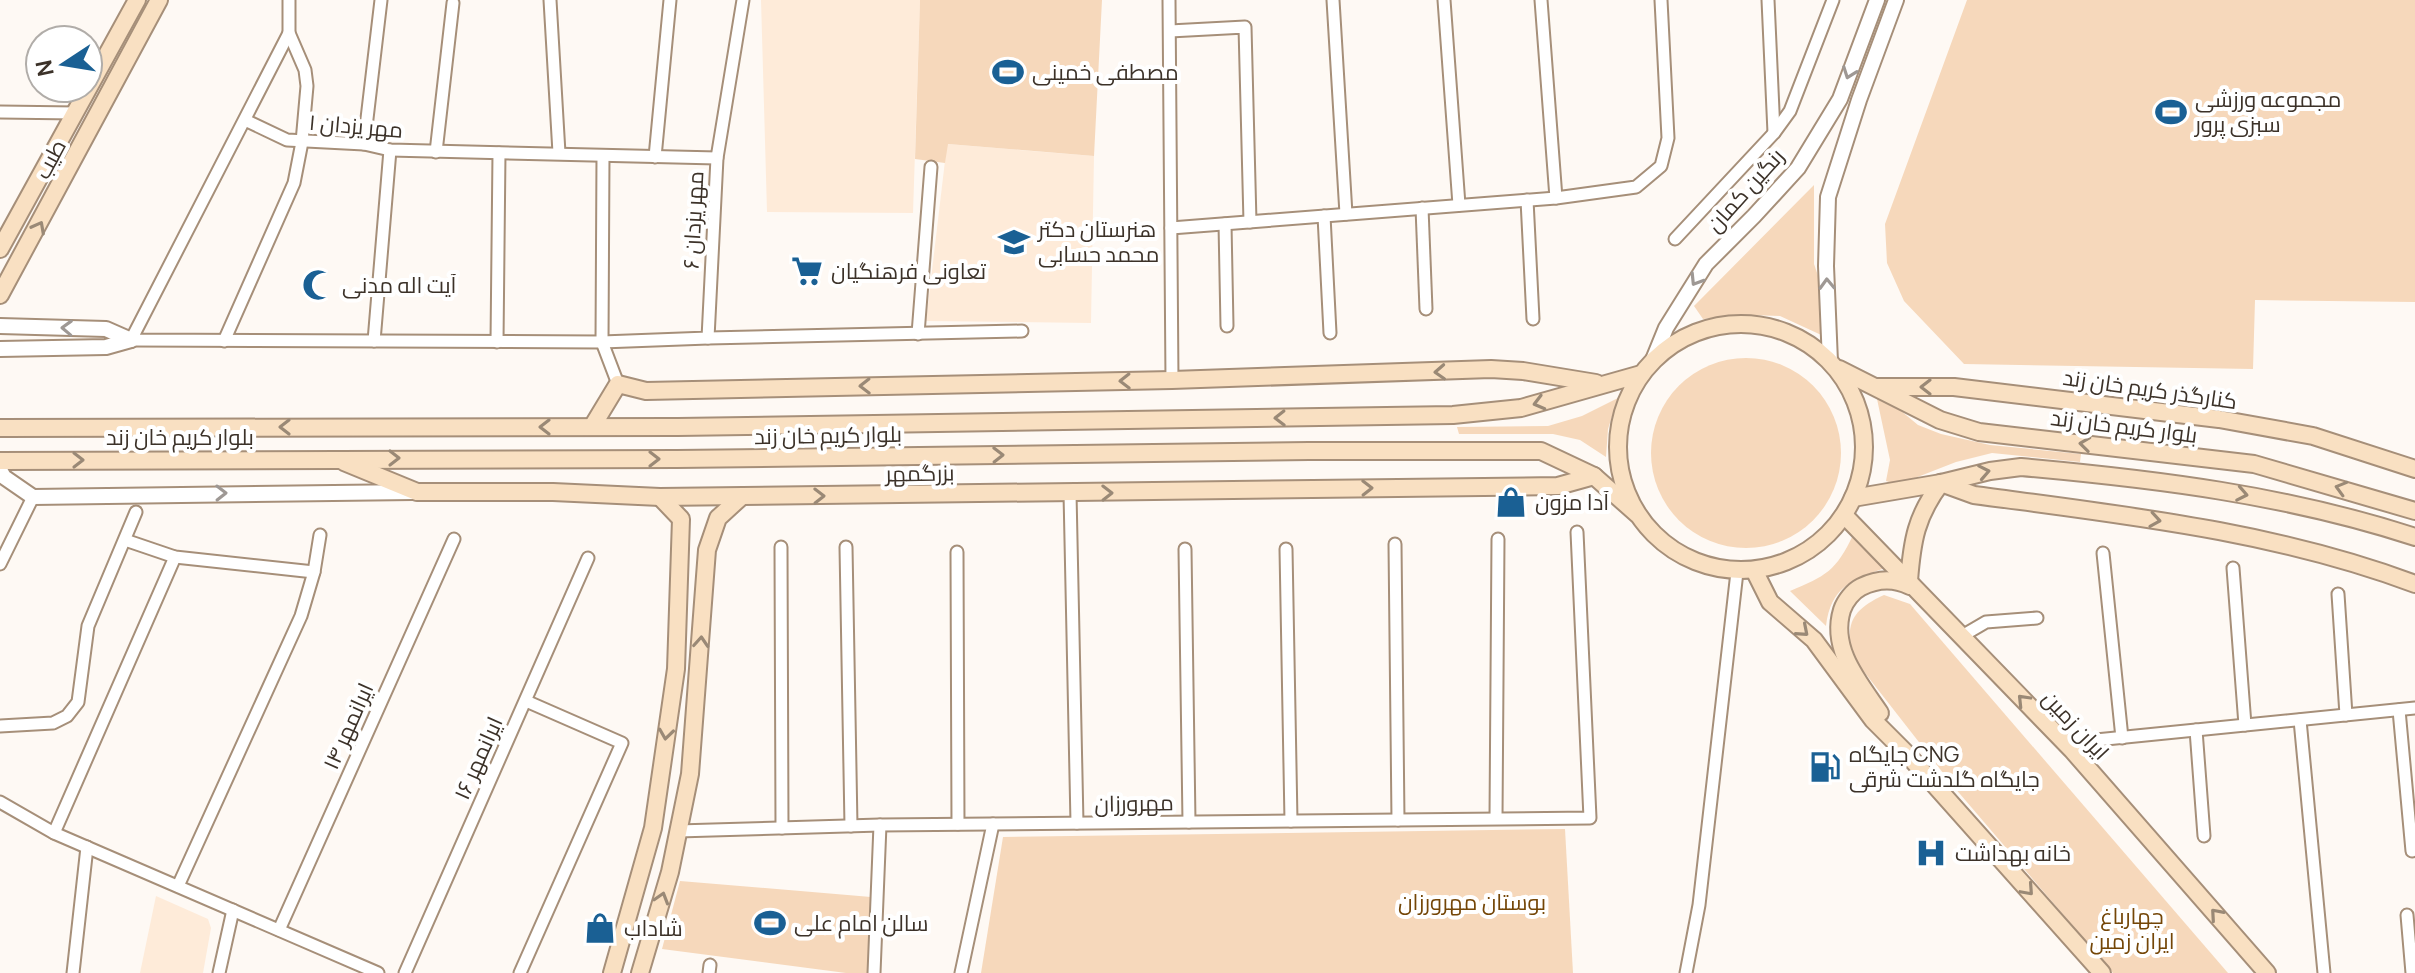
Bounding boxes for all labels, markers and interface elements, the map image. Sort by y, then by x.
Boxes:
north arrow [24,24,104,104]
sports icon: مصطفی خمینی [991,55,1025,89]
text: N [28,57,61,79]
place label: مصطفی خمینی [1032,57,1179,87]
one-way arrow [1843,65,1859,79]
place label: مجموعه ورزشی سبزی پرور [2193,84,2341,139]
sports icon: مجموعه ورزشی سبزی پرور [2154,95,2188,129]
street label: مهر یزدان ۱ [308,107,404,145]
street label: طیب [27,134,73,184]
street label: رنگین کمان [1699,142,1791,238]
street label: مهر یزدان ۶ [675,170,711,270]
place label: هنرستان دکتر محمد حسابی [1036,214,1159,269]
one-way arrow [29,221,44,236]
school or university icon: هنرستان دکتر محمد حسابی [997,225,1031,259]
supermarket icon: تعاونی فرهنگیان [790,254,824,288]
place label: تعاونی فرهنگیان [831,256,986,286]
mosque icon: آیت اله مدنی [301,268,335,302]
place label: آیت اله مدنی [342,270,457,300]
one-way arrow [1690,271,1705,286]
one-way arrow [1818,277,1835,290]
one-way arrow [60,319,73,336]
street label: کنارگذر کریم خان زند [2061,362,2239,417]
one-way arrow [1433,363,1446,380]
one-way arrow [1118,373,1131,390]
one-way arrow [858,378,871,395]
one-way arrow [1919,378,1932,396]
one-way arrow [1533,394,1547,411]
street label: بلوار کریم خان زند [2049,402,2199,451]
one-way arrow [1273,409,1286,427]
one-way arrow [278,418,291,436]
one-way arrow [538,418,551,436]
street label: بلوار کریم خان زند [754,419,902,452]
street label: بلوار کریم خان زند [106,422,254,453]
one-way arrow [2078,436,2092,453]
one-way arrow [992,446,1005,464]
one-way arrow [388,449,401,467]
one-way arrow [648,450,661,468]
one-way arrow [72,451,85,469]
street label: بزرگمهر [883,457,955,489]
one-way arrow [1978,465,1991,482]
one-way arrow [1361,479,1374,497]
one-way arrow [2334,480,2348,497]
one-way arrow [215,484,228,502]
one-way arrow [1101,484,1114,501]
shop icon: آدا مزون [1494,485,1528,519]
one-way arrow [2235,485,2248,502]
one-way arrow [813,487,826,505]
place label: آدا مزون [1535,487,1609,517]
one-way arrow [2149,511,2162,528]
one-way arrow [1794,621,1809,636]
one-way arrow [692,635,709,648]
street label: ایرانمهر ۱۴ [316,678,380,774]
street label: ایران زمین [2036,684,2116,766]
one-way arrow [2018,695,2033,709]
street label: ایرانمهر ۱۶ [446,712,510,804]
one-way arrow [658,727,675,741]
place label: جایگاه CNG جایگاه گلدشت شرقی [1849,739,2040,794]
fuel station icon: جایگاه CNG جایگاه گلدشت شرقی [1808,750,1842,784]
street label: مهرورزان [1094,787,1174,819]
hospital icon: خانه بهداشت [1914,836,1948,870]
place label: خانه بهداشت [1955,838,2071,868]
one-way arrow [2019,881,2033,896]
park label: بوستان مهرورزان [1398,887,1546,917]
one-way arrow [653,892,669,906]
park label: چهارباغ ایران زمین [2089,901,2175,956]
sports icon: سالن امام علی [753,906,787,940]
place label: سالن امام علی [794,908,928,939]
one-way arrow [2211,909,2226,924]
shop icon: شاداب [583,911,617,945]
place label: شاداب [624,913,683,943]

